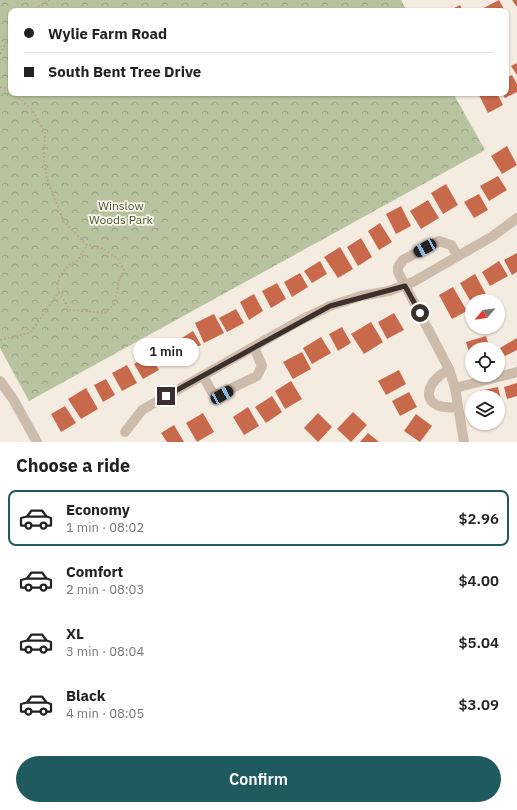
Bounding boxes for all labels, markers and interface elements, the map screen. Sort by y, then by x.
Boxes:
text: Wylie Farm Road [48,24,167,43]
text: South Bent Tree Drive [48,62,201,81]
park label: Winslow Woods Park [89,198,154,227]
car [412,237,438,259]
north arrow [465,294,505,334]
map controls [465,294,505,430]
route start [411,304,429,322]
callout: 1 min [133,338,199,366]
button: locate [465,342,505,382]
text: 1 min [149,343,183,360]
car [209,384,235,406]
route end [157,387,175,405]
button: layers [465,390,505,430]
text: Choose a ride [16,454,130,477]
icon: car [18,500,54,536]
text: Economy [66,500,130,519]
text: $2.96 [459,509,499,528]
text: 1 min · 08:02 [66,519,144,536]
icon: car [18,562,54,598]
text: Comfort [66,562,123,581]
text: $4.00 [459,571,499,590]
text: 2 min · 08:03 [66,581,144,598]
icon: car [18,624,54,660]
text: XL [66,624,84,643]
text: $5.04 [459,633,499,652]
text: 3 min · 08:04 [66,643,144,660]
icon: car [18,686,54,722]
text: Black [66,686,106,705]
text: $3.09 [459,695,499,714]
text: 4 min · 08:05 [66,705,144,722]
button: Confirm [16,756,501,802]

